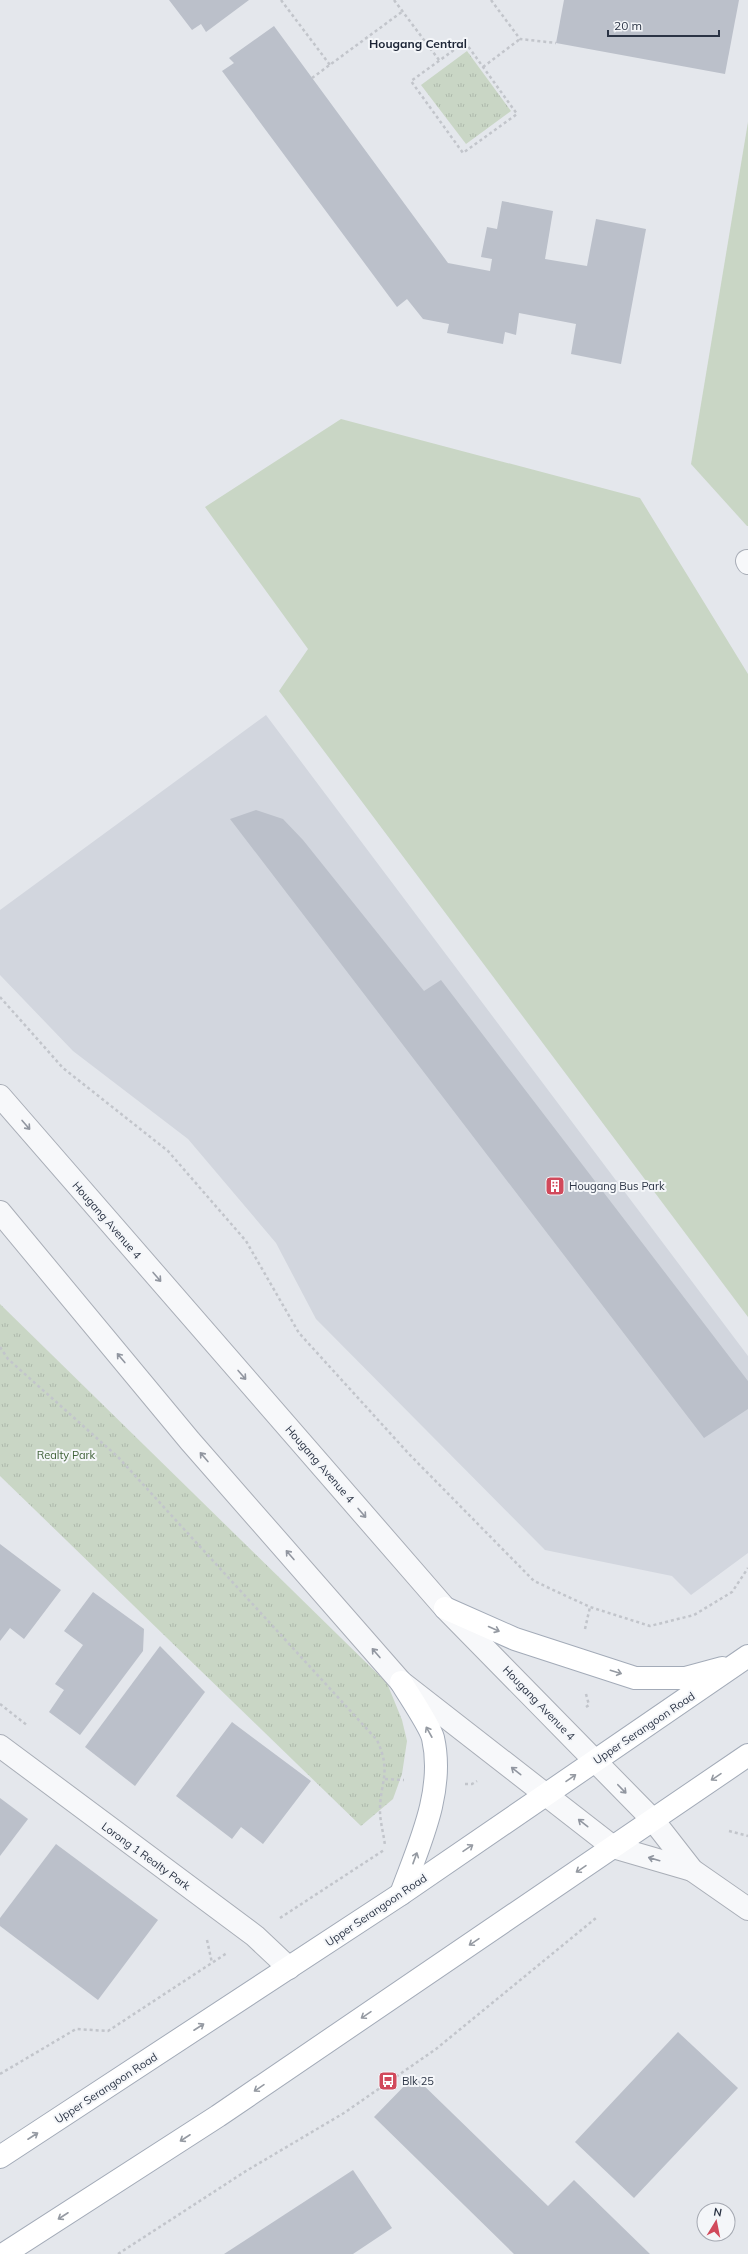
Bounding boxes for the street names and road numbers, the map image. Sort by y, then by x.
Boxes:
street label: Hougang Avenue 4 [70,1178,145,1262]
street label: Hougang Avenue 4 [283,1422,358,1506]
street label: Hougang Avenue 4 [500,1663,578,1743]
street label: Upper Serangoon Road [591,1689,697,1767]
street label: Lorong 1 Realty Park [99,1819,193,1893]
street label: Upper Serangoon Road [323,1871,429,1949]
street label: Upper Serangoon Road [52,2050,160,2126]

